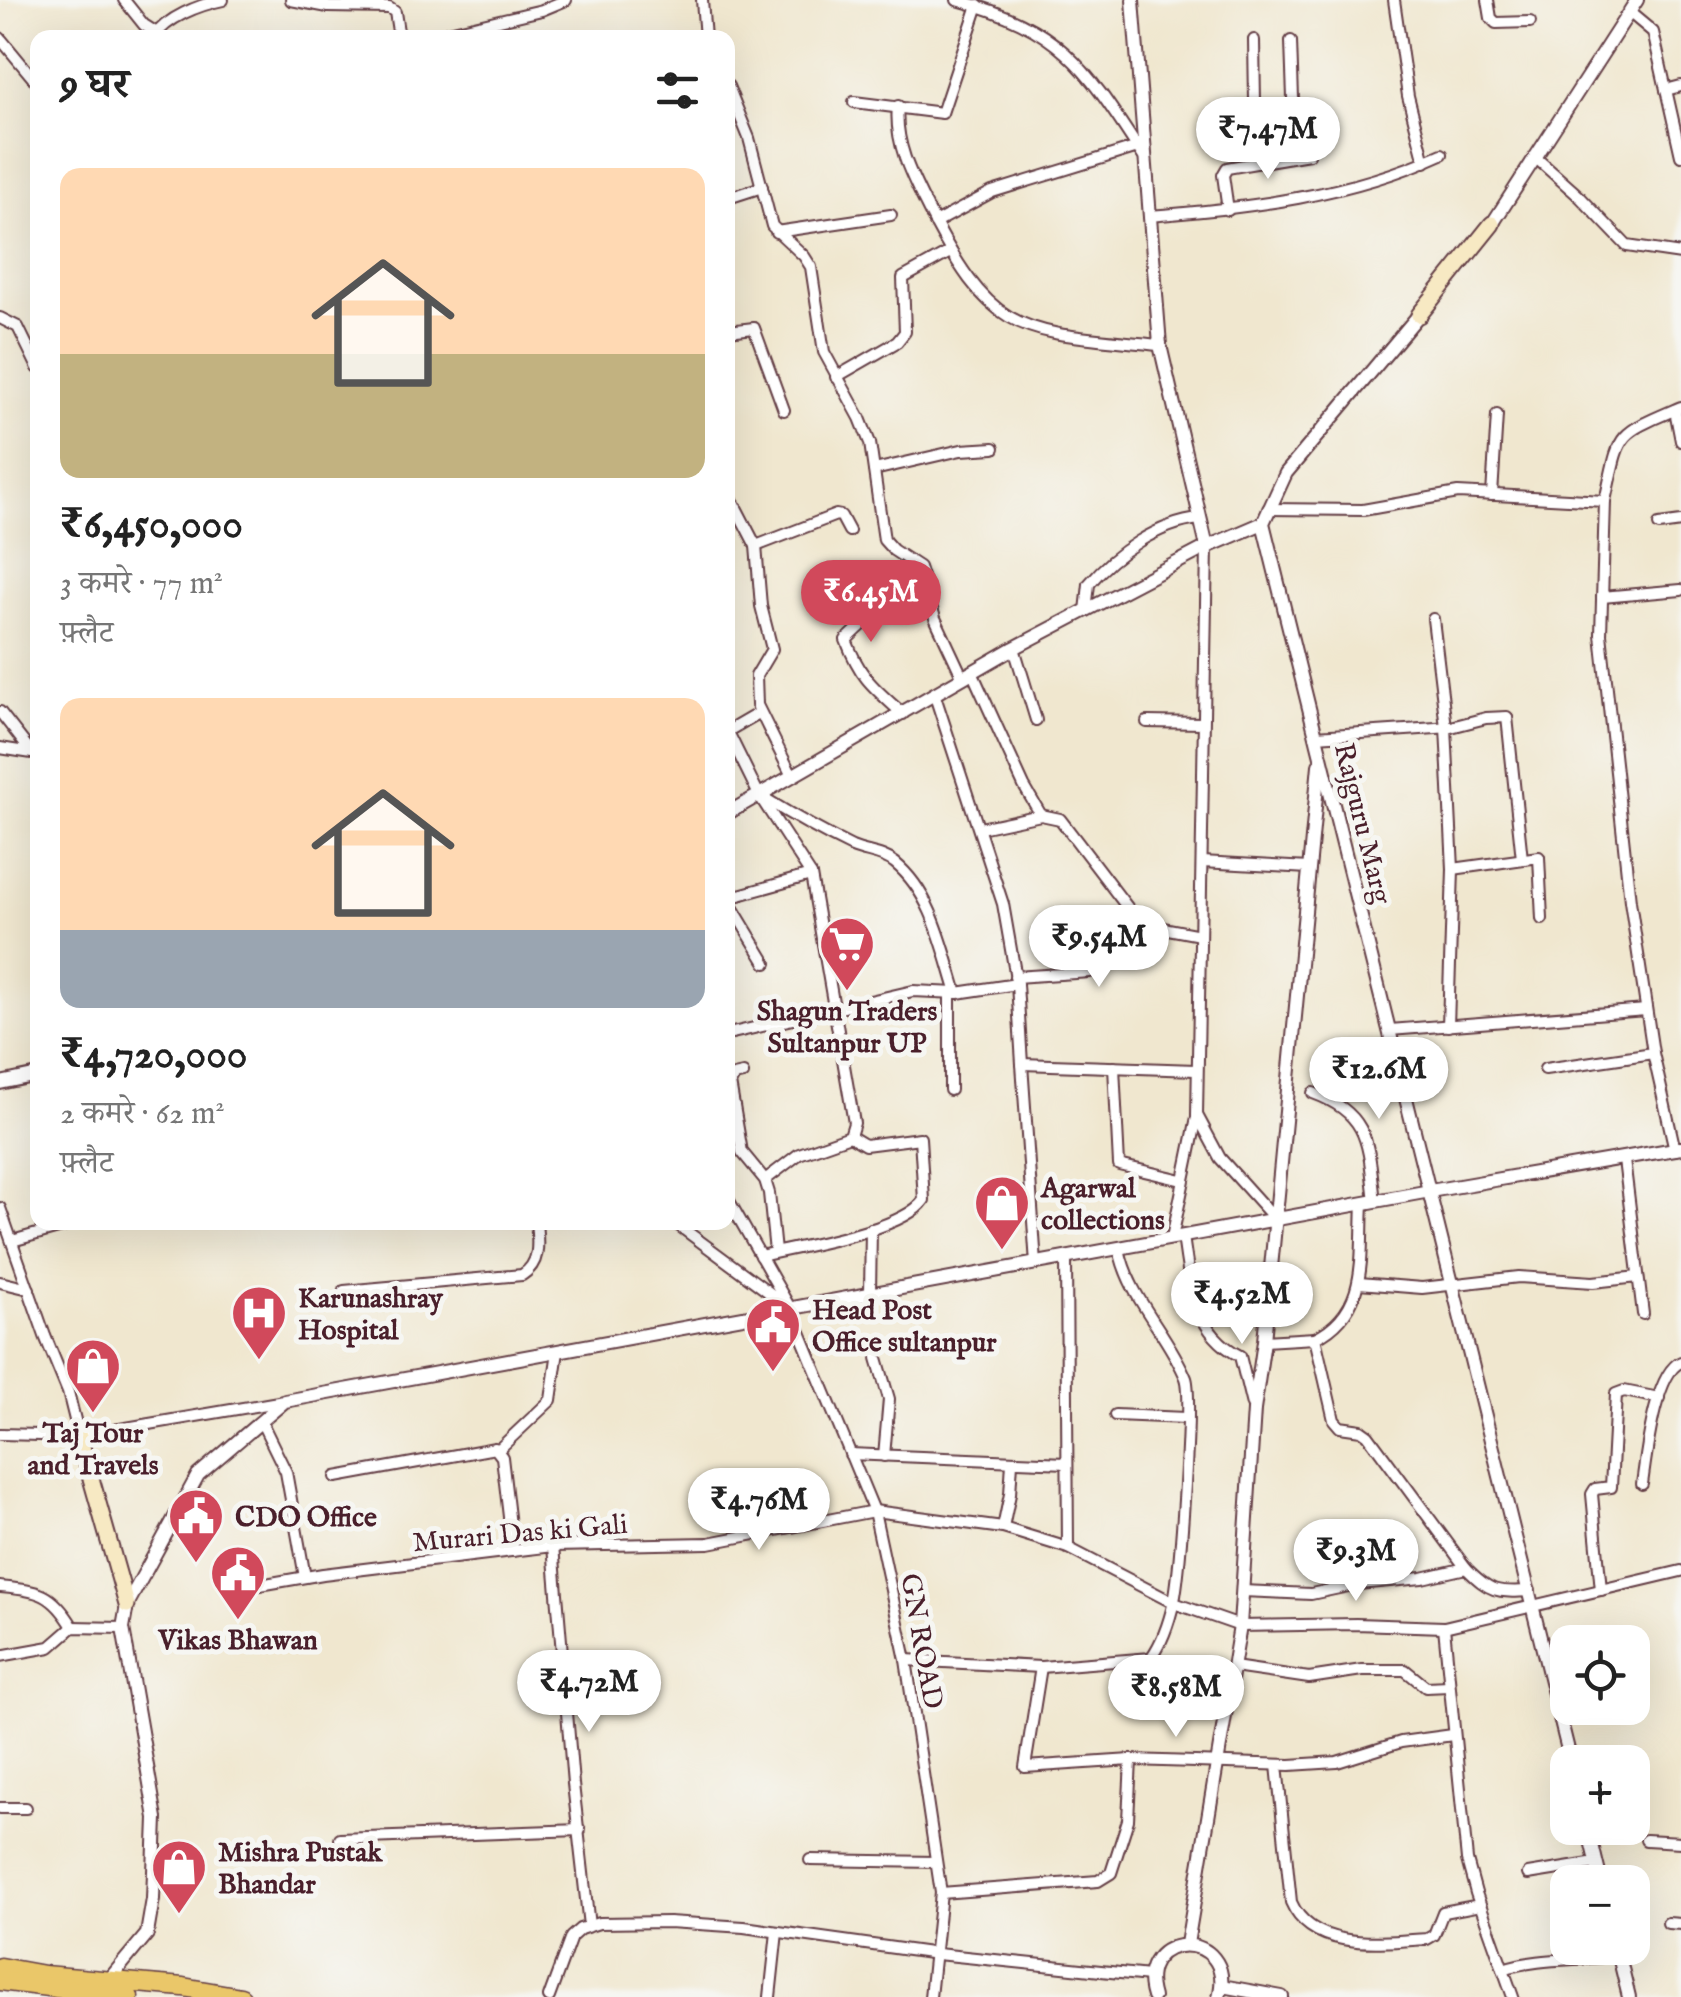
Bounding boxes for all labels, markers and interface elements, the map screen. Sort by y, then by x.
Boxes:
text: 9 घर [60,59,129,112]
icon: filters [650,63,705,118]
pin: ₹7.47M [1187,97,1349,182]
text: ₹7.47M [1218,109,1318,150]
icon: home [293,233,473,413]
text: ₹6,450,000 [60,499,243,552]
pin: ₹6.45M [790,560,952,645]
text: 3 कमरे · 77 m² [60,564,223,605]
text: ₹6.45M [823,572,919,613]
text: फ़्लैट [60,614,113,655]
street label: Rajguru Marg [1325,740,1399,908]
icon: home [293,763,473,943]
pin: ₹9.54M [1018,905,1180,990]
supermarket icon: Shagun Traders Sultanpur UP [817,914,877,993]
text: ₹9.54M [1051,917,1147,958]
place label: Shagun Traders Sultanpur UP [757,995,937,1062]
text: ₹4,720,000 [60,1029,247,1082]
pin: ₹12.6M [1298,1037,1460,1122]
text: ₹12.6M [1331,1049,1427,1090]
text: 2 कमरे · 62 m² [60,1094,225,1135]
text: फ़्लैट [60,1144,113,1185]
place label: Agarwal collections [1040,1172,1165,1239]
shop icon: Agarwal collections [972,1173,1032,1252]
pin: ₹4.52M [1161,1262,1323,1347]
text: ₹4.52M [1193,1274,1291,1315]
place label: Karunashray Hospital [298,1282,444,1349]
hospital icon: Karunashray Hospital [229,1283,289,1362]
place label: Head Post Office sultanpur [812,1294,997,1361]
public building icon: Head Post Office sultanpur [743,1295,803,1374]
shop icon: Taj Tour and Travels [63,1336,123,1415]
place label: Taj Tour and Travels [27,1417,159,1484]
pin: ₹4.76M [678,1468,840,1553]
text: ₹4.76M [710,1480,808,1521]
public building icon: CDO Office [166,1486,226,1565]
place label: CDO Office [235,1501,377,1536]
street label: Murari Das ki Gali [411,1508,629,1561]
pin: ₹9.3M [1286,1519,1426,1604]
text: ₹9.3M [1316,1531,1396,1572]
public building icon: Vikas Bhawan [208,1543,268,1622]
street label: GN ROAD [891,1571,950,1712]
place label: Vikas Bhawan [157,1624,318,1659]
map controls [1550,1625,1650,1965]
button: locate [1550,1625,1650,1725]
pin: ₹4.72M [508,1650,670,1735]
pin: ₹8.58M [1095,1655,1257,1740]
text: ₹4.72M [539,1662,639,1703]
text: ₹8.58M [1130,1667,1222,1708]
button: + [1550,1745,1650,1845]
place label: Mishra Pustak Bhandar [218,1836,383,1903]
shop icon: Mishra Pustak Bhandar [149,1837,209,1916]
button: − [1550,1865,1650,1965]

